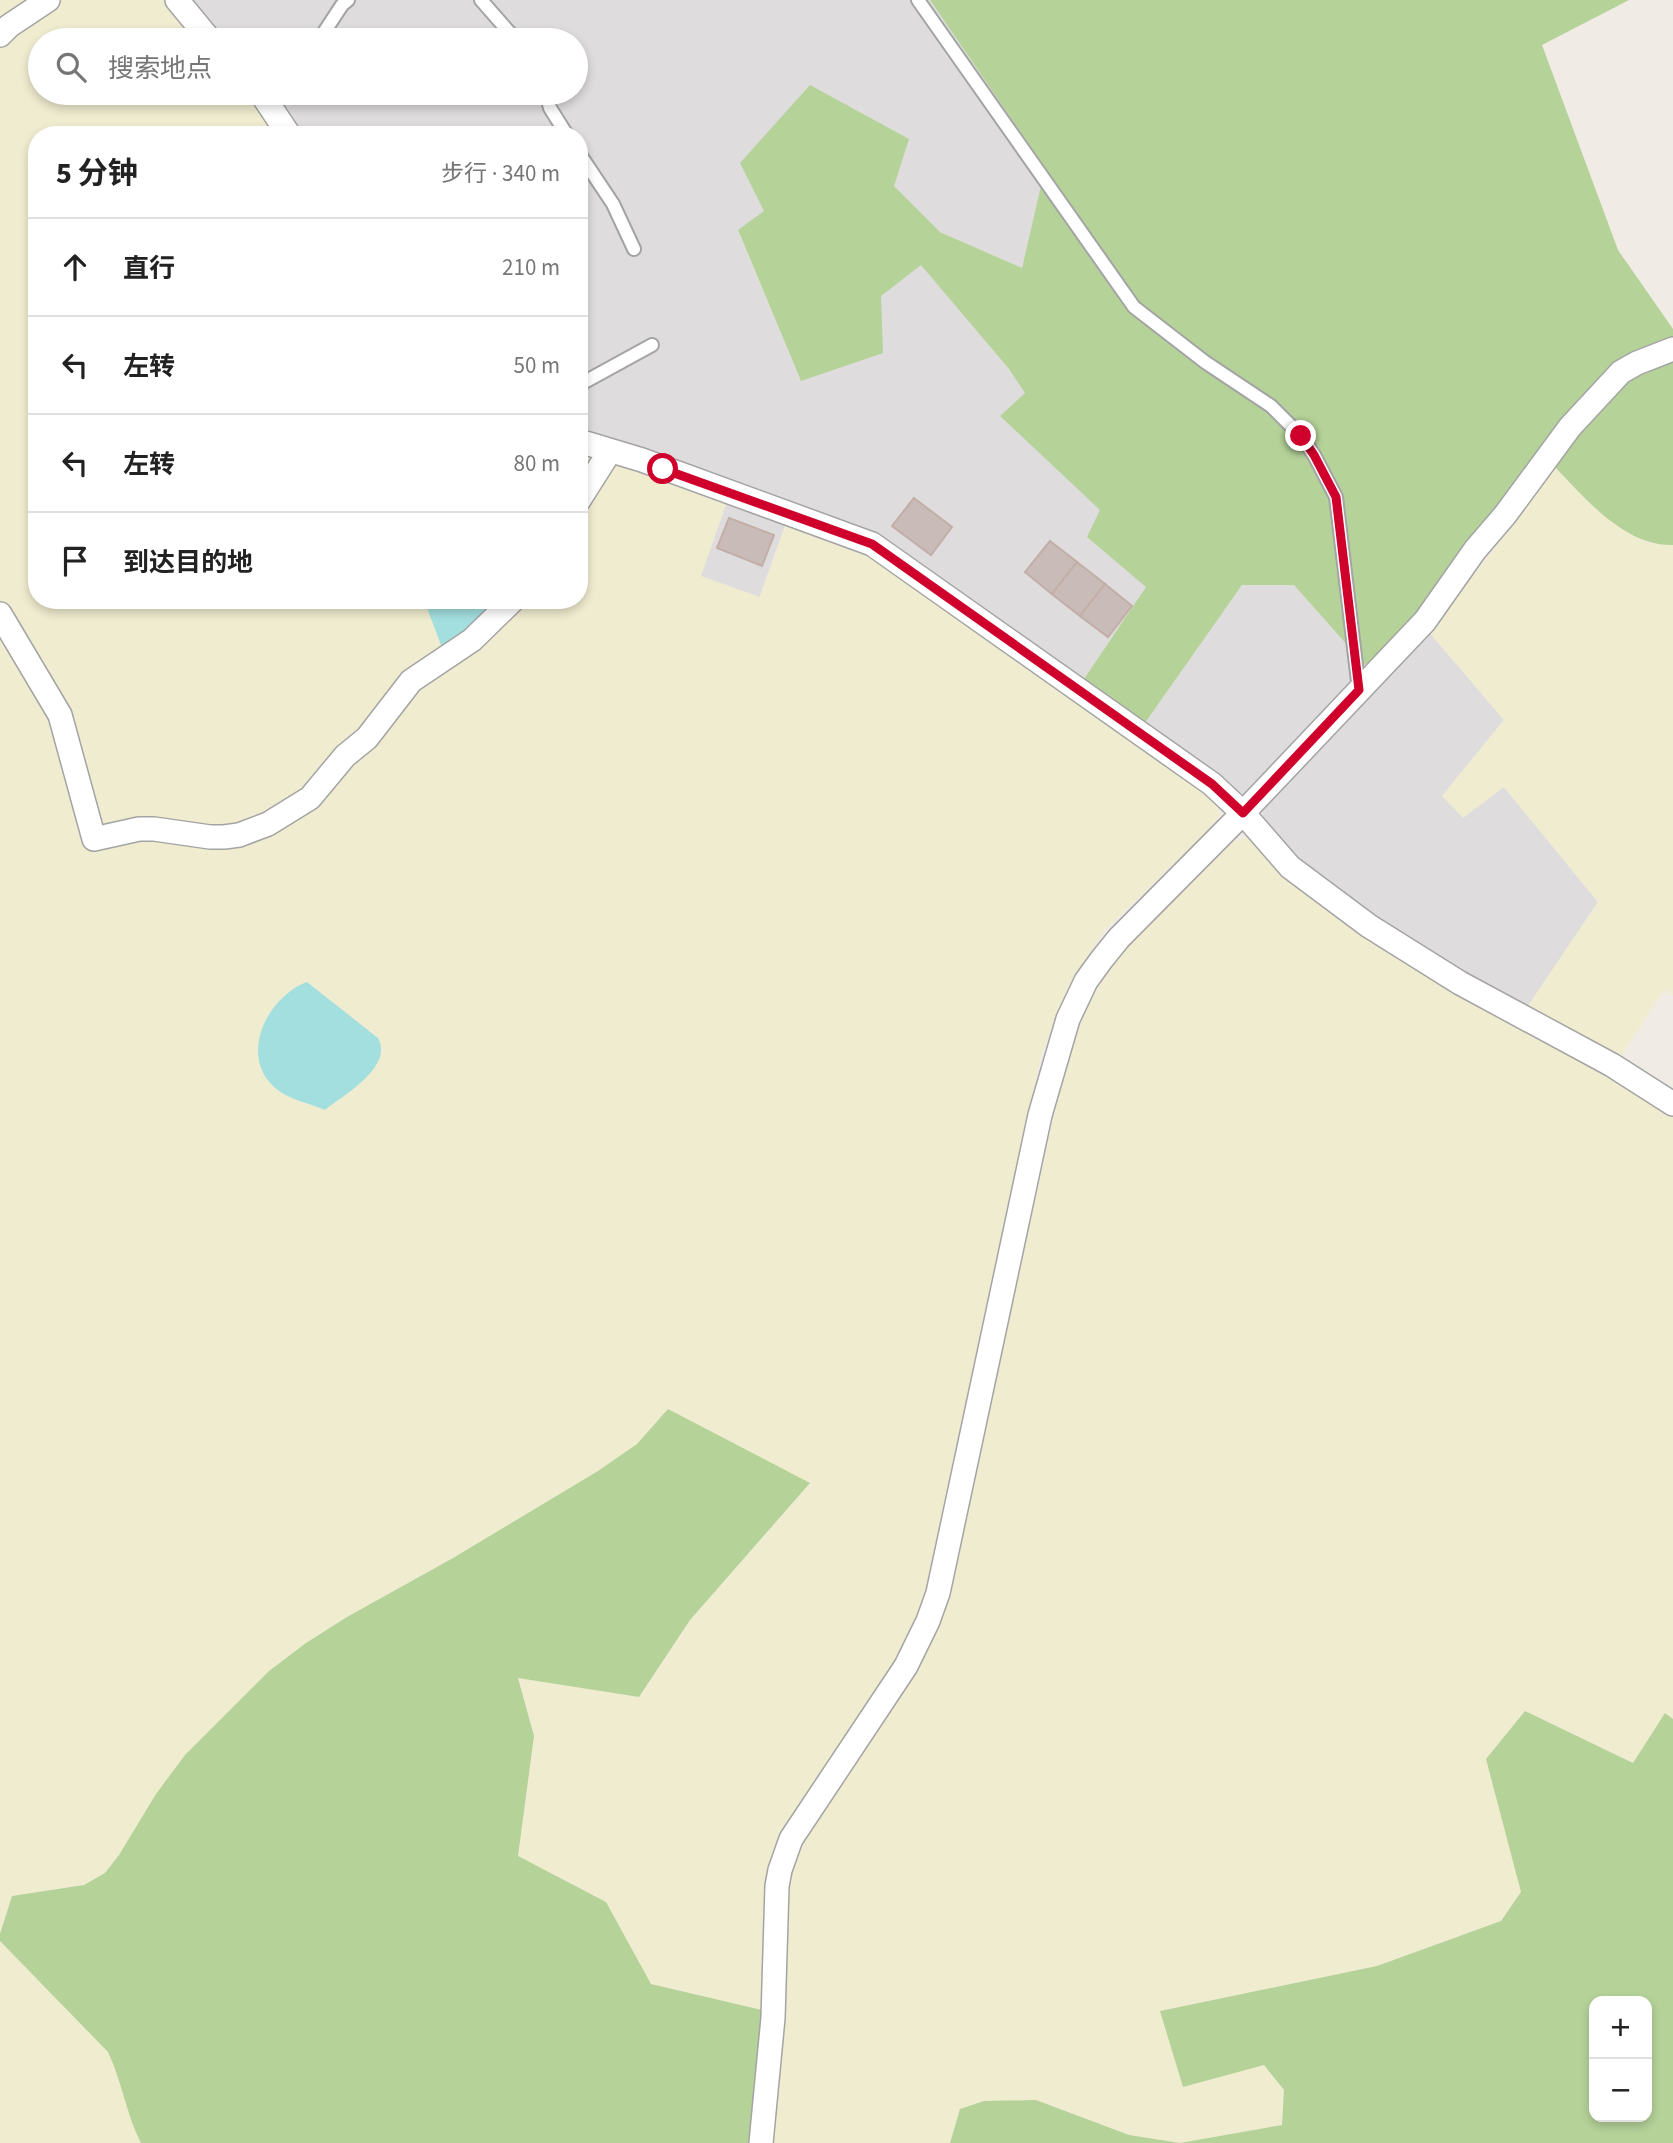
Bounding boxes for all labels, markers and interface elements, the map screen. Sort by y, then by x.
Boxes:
search box [28,28,588,105]
icon: search [52,48,90,86]
text: 搜索地点 [108,50,212,87]
text: 5 分钟 [56,152,138,195]
text: 步行 · 340 m [441,157,560,190]
icon: ahead [56,248,94,286]
text: 直行 [123,250,175,287]
text: 210 m [502,251,560,284]
icon: left [56,346,94,384]
text: 左转 [123,348,175,385]
text: 50 m [513,349,560,382]
route end [1285,420,1316,451]
icon: left [56,444,94,482]
text: 左转 [123,446,175,483]
text: 80 m [513,447,560,480]
route start [647,453,678,484]
icon: arrive [56,542,94,580]
text: 到达目的地 [123,544,253,581]
map controls [1589,1996,1652,2122]
button: + [1589,1996,1652,2059]
button: − [1589,2059,1652,2122]

